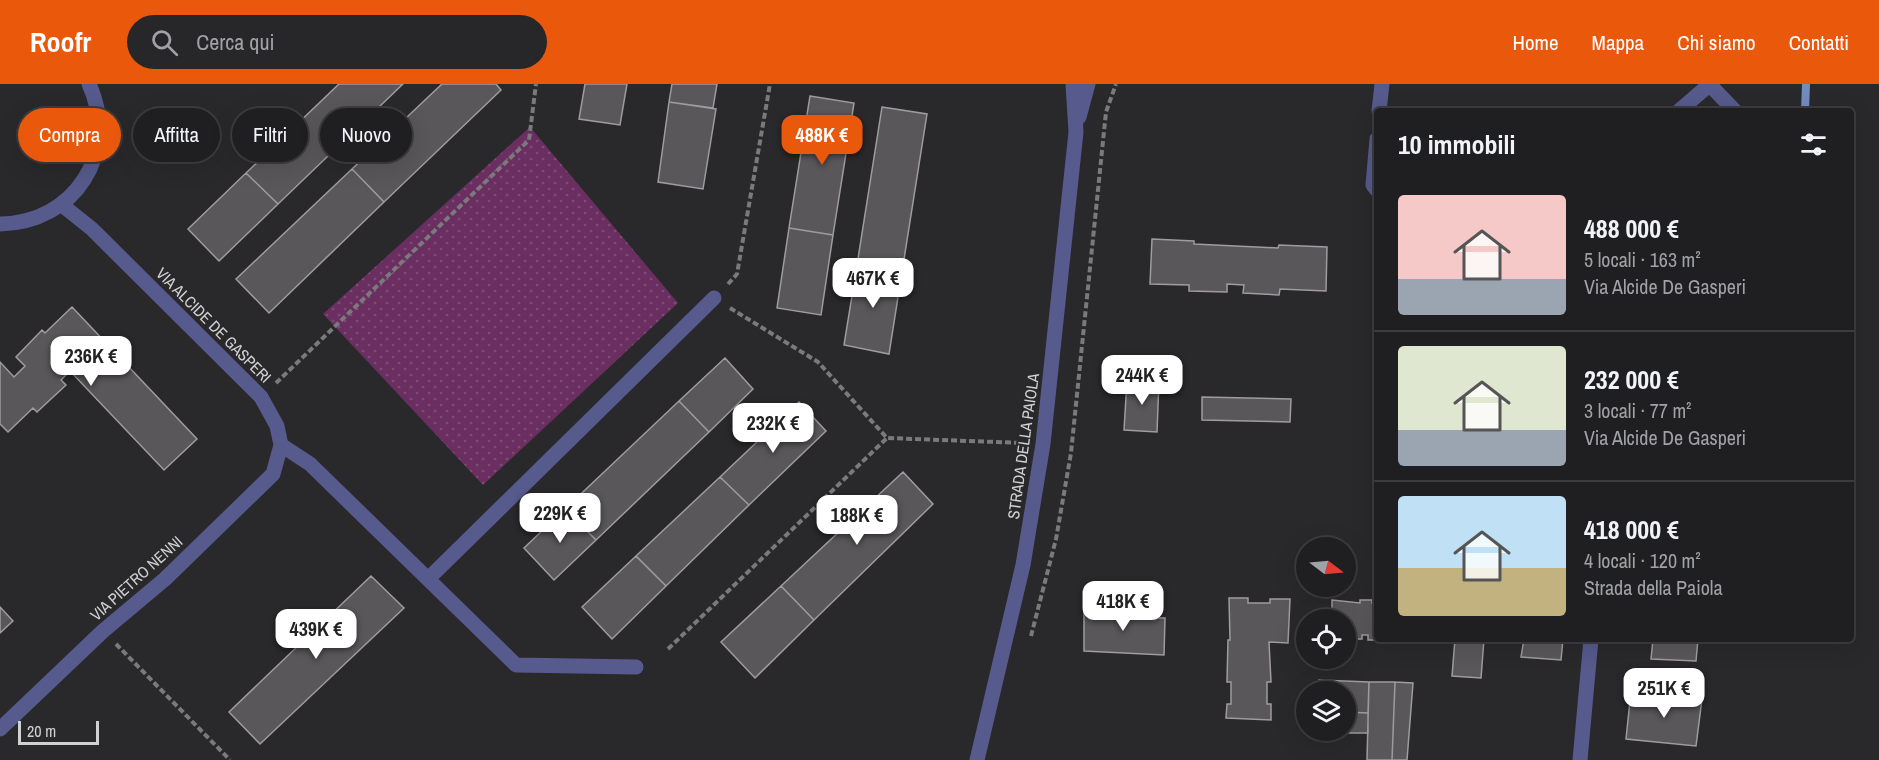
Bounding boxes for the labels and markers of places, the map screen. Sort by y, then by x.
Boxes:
pin: 488K € [773,115,871,166]
pin: 467K € [824,258,922,309]
pin: 236K € [42,336,140,387]
pin: 244K € [1093,355,1191,406]
pin: 232K € [724,403,822,454]
pin: 229K € [511,493,609,544]
pin: 188K € [808,495,906,546]
pin: 418K € [1074,581,1172,632]
pin: 439K € [267,609,365,660]
pin: 251K € [1615,668,1713,719]

